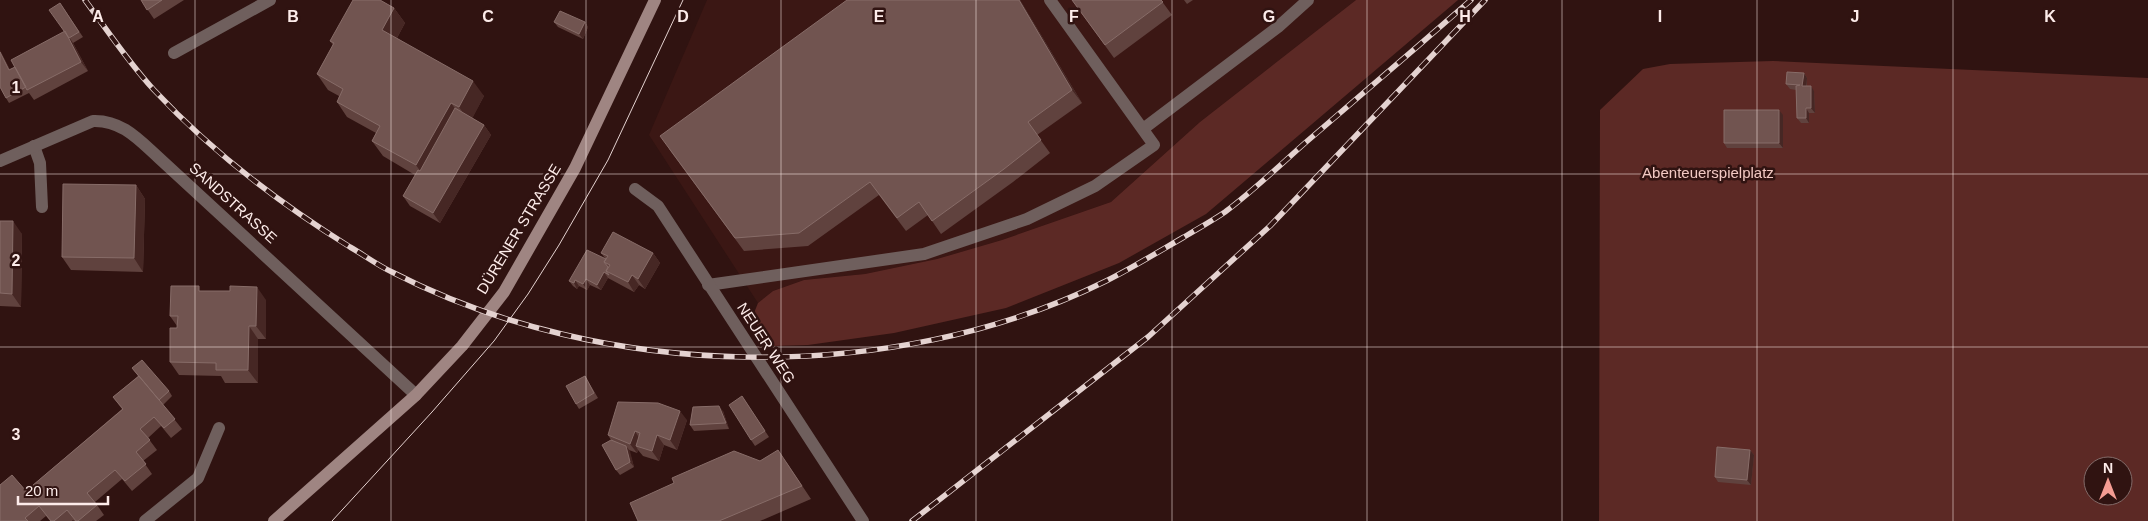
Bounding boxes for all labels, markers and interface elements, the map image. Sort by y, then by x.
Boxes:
text: A [92,8,104,25]
text: B [287,8,299,25]
text: C [482,8,494,25]
text: D [677,8,689,25]
text: E [874,8,885,25]
text: F [1069,8,1079,25]
text: G [1263,8,1275,25]
text: H [1459,8,1471,25]
text: I [1658,8,1662,25]
text: J [1851,8,1859,25]
text: K [2044,8,2056,25]
text: 1 [12,79,21,96]
street label: SANDSTRASSE [186,159,281,246]
street label: DÜRENER STRASSE [473,161,564,297]
park label: Abenteuerspielplatz [1642,164,1774,181]
text: 2 [12,252,21,269]
street label: NEUER WEG [734,299,799,386]
text: 3 [12,426,21,443]
north arrow [2083,456,2133,506]
text: N [2103,460,2113,476]
scale bar [18,474,108,506]
text: 20 m [25,482,58,499]

